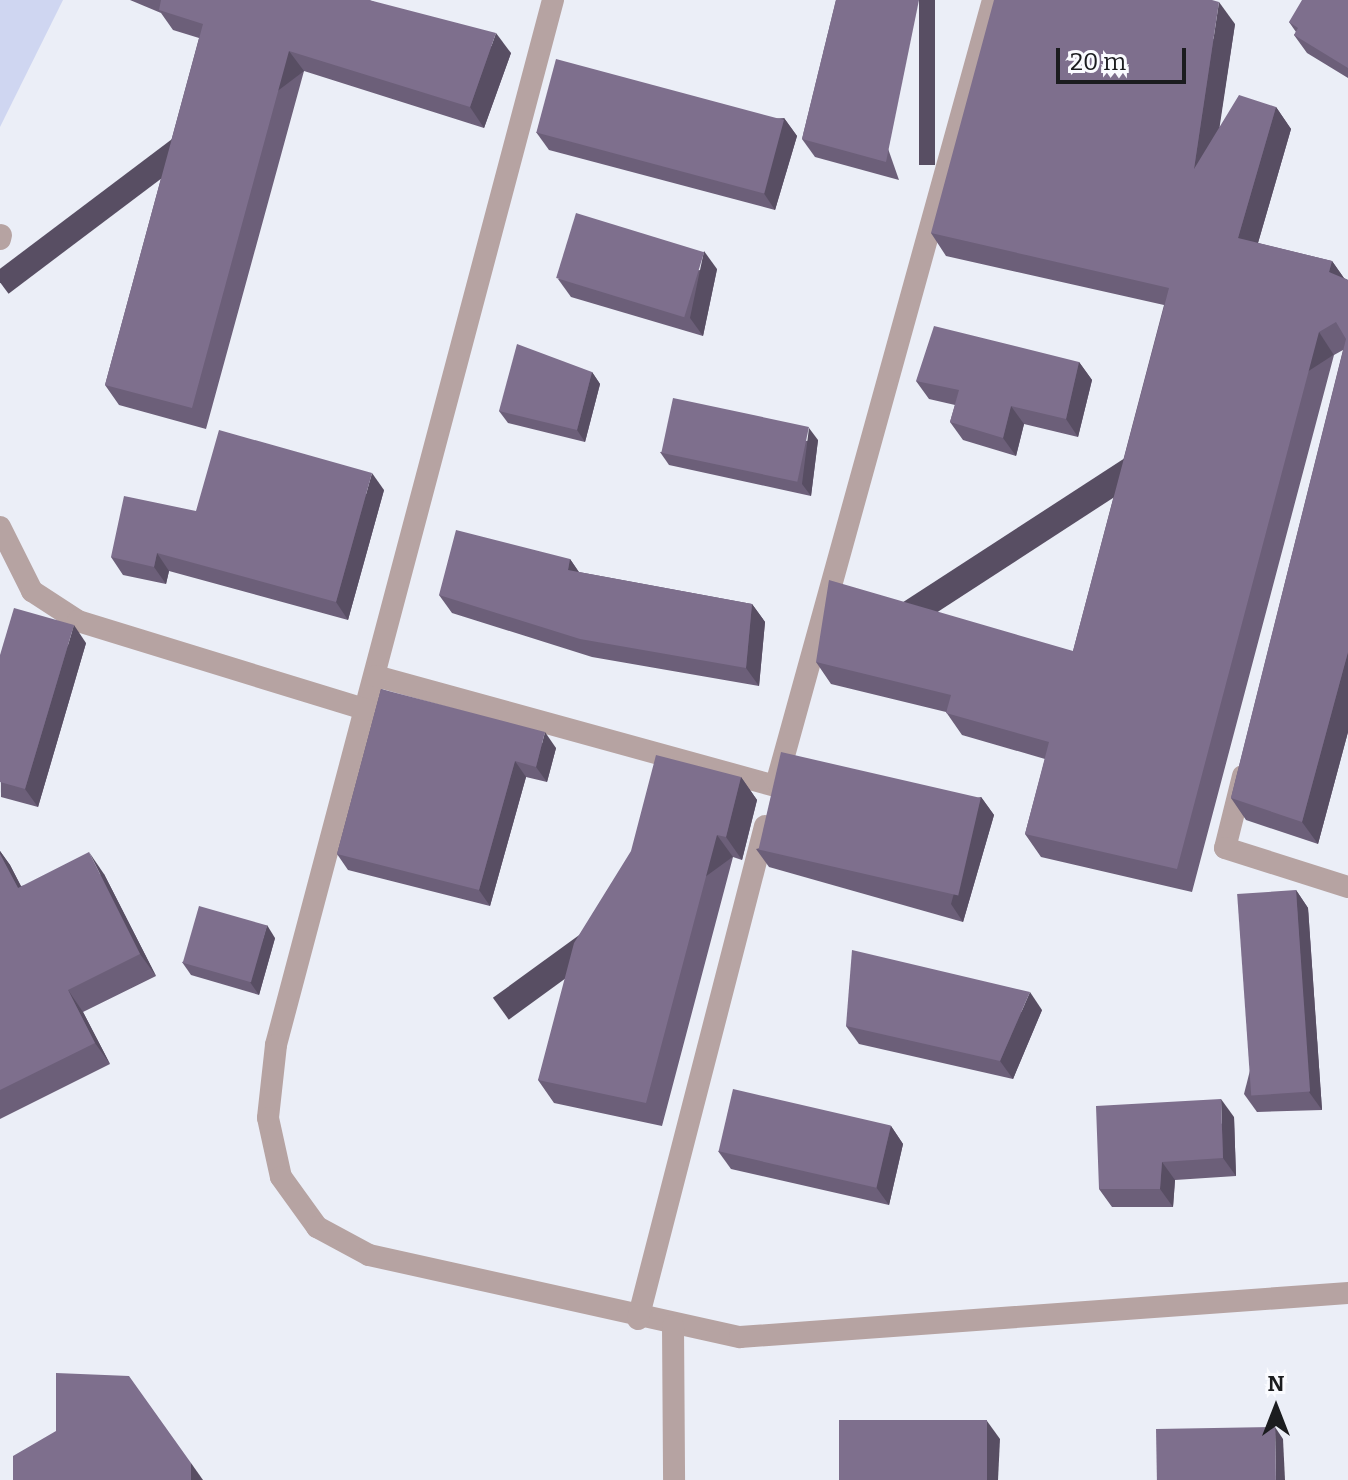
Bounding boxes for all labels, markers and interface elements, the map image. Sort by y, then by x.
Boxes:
scale bar [1060,32,1190,82]
text: 20 m [1070,48,1126,76]
north arrow [1236,1368,1316,1448]
text: N [1268,1370,1284,1397]

